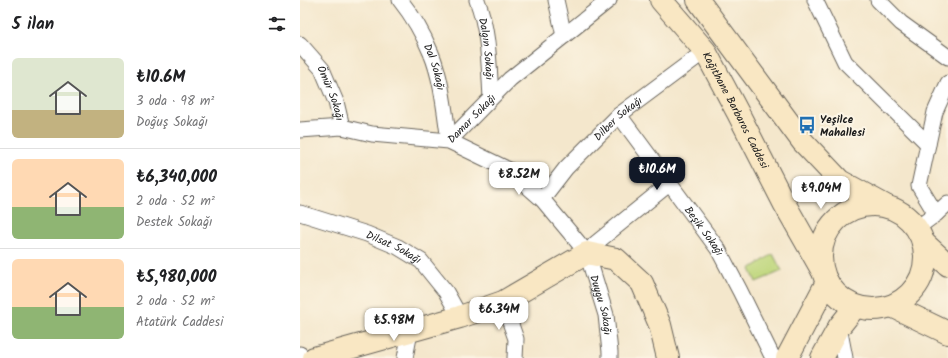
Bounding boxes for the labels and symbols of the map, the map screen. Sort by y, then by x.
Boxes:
street label: Dalgın Sokağı [473,16,498,81]
street label: Dal Sokağı [418,41,449,92]
street label: Kağıthane Barbaros Caddesi [697,49,773,173]
street label: Ömür Sokağı [311,63,348,123]
street label: Damar Sokağı [443,90,501,148]
street label: Dilber Sokağı [590,92,647,146]
place label: Yeşilce Mahallesi [820,111,866,142]
bus stop icon: Yeşilce Mahallesi [797,115,817,135]
pin: ₺10.6M [624,157,690,191]
pin: ₺8.52M [486,162,552,196]
pin: ₺9.04M [788,176,854,210]
street label: Beşik Sokağı [679,203,728,259]
street label: Dilsat Sokağı [363,226,425,269]
street label: Duygu Sokağı [584,273,616,336]
pin: ₺6.34M [466,297,532,331]
pin: ₺5.98M [361,308,427,342]

